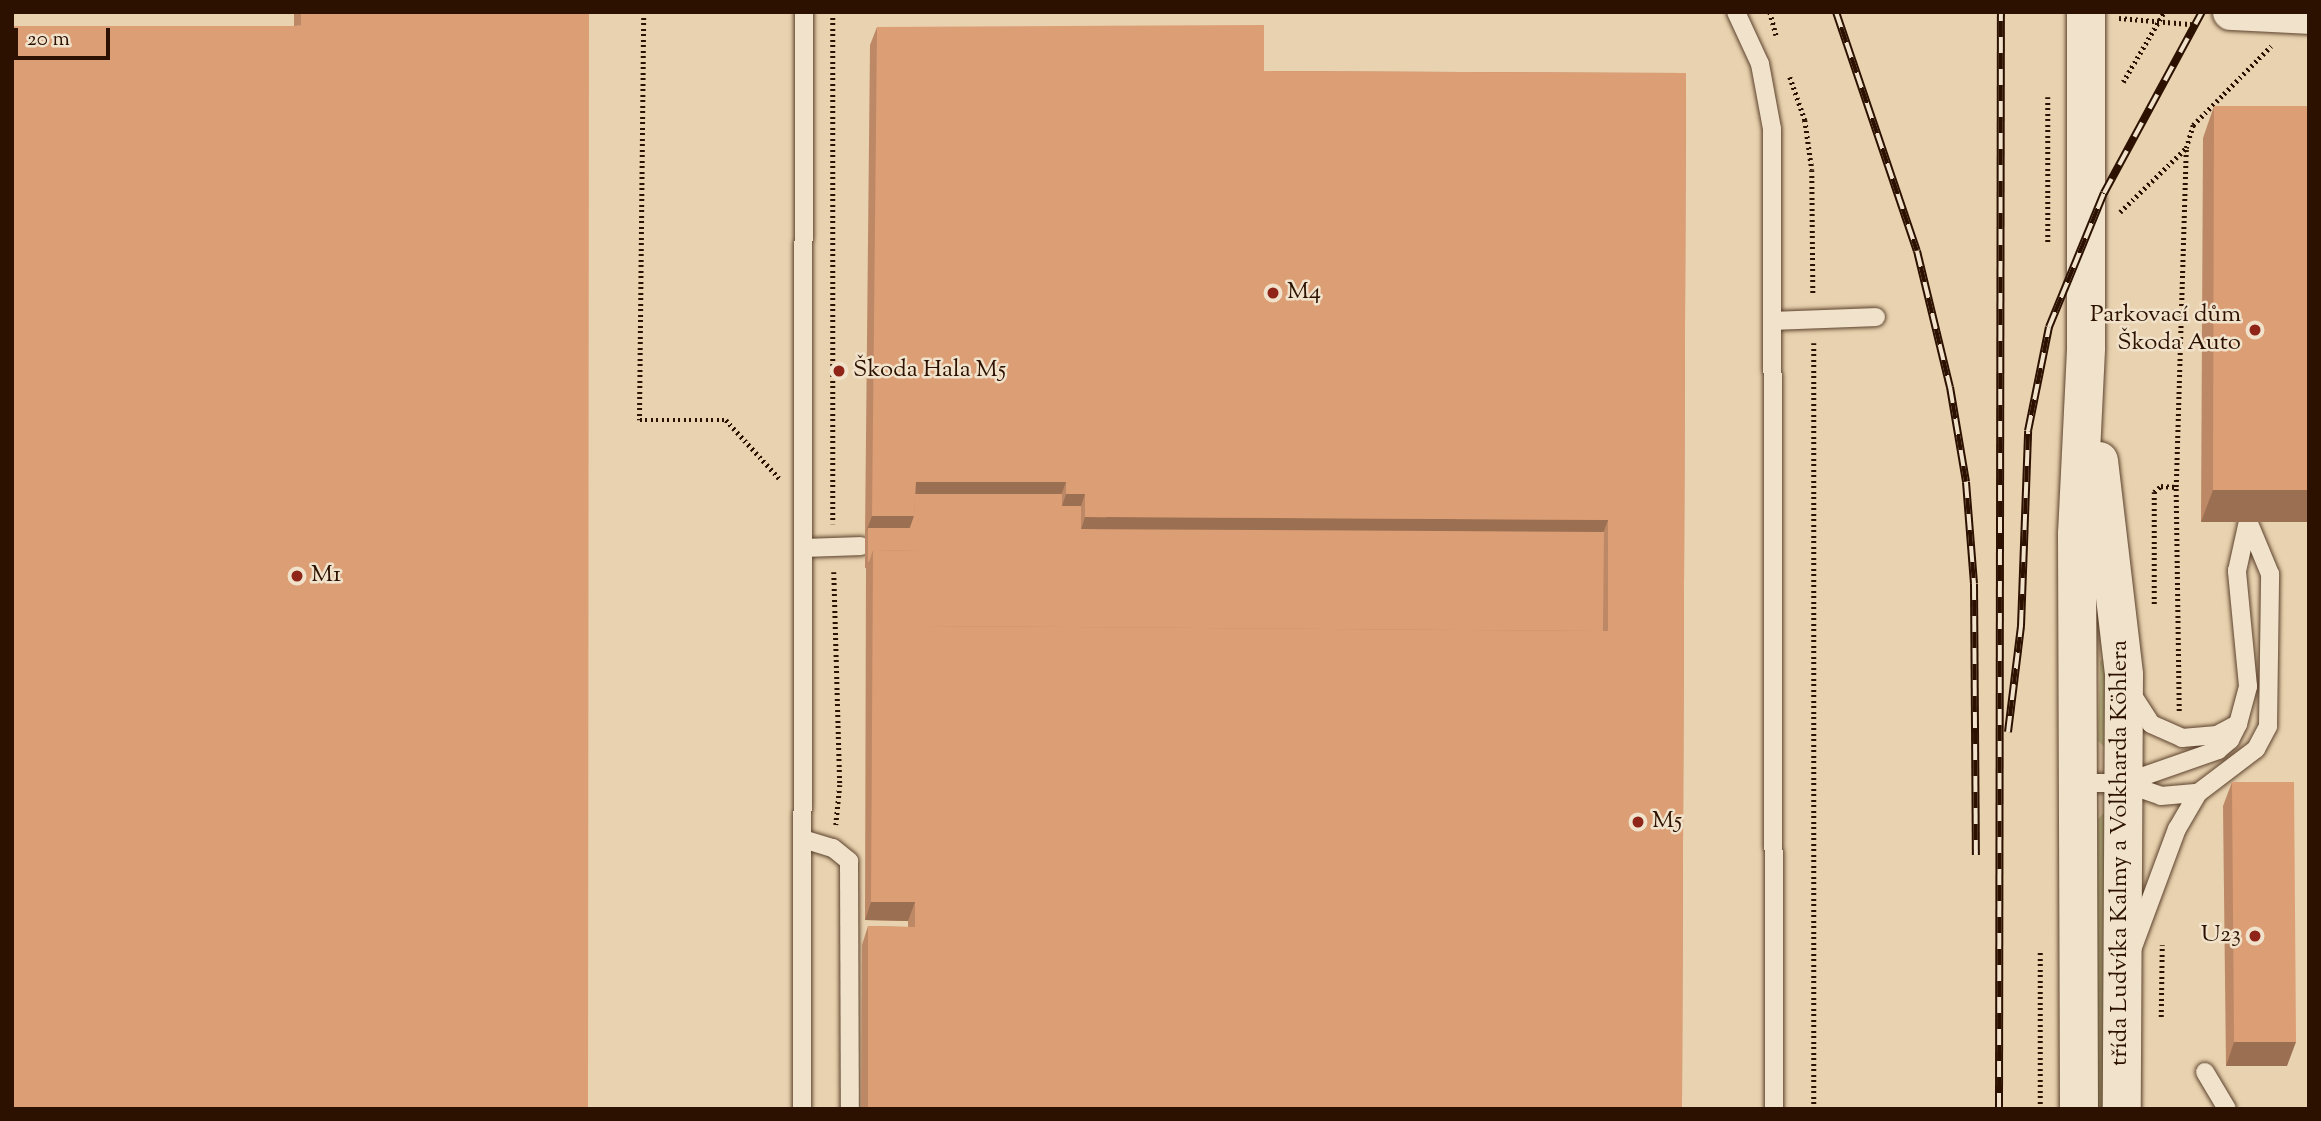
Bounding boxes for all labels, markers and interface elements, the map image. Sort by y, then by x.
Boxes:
scale bar [18,14,114,58]
text: 20 m [27,25,70,55]
place label: M4 [1287,279,1321,307]
marker: M4 [1265,285,1281,301]
place label: Parkovací dům Škoda Auto [2090,302,2241,358]
marker: Parkovací dům Škoda Auto [2247,322,2263,338]
place label: Škoda Hala M5 [853,357,1006,385]
marker: Škoda Hala M5 [831,363,847,379]
place label: M1 [311,562,341,590]
marker: M1 [289,568,305,584]
street label: třída Ludvíka Kalmy a Volkharda Köhlera [2107,640,2135,1066]
place label: M5 [1652,808,1682,836]
marker: M5 [1630,814,1646,830]
place label: U23 [2201,922,2241,950]
marker: U23 [2247,928,2263,944]

